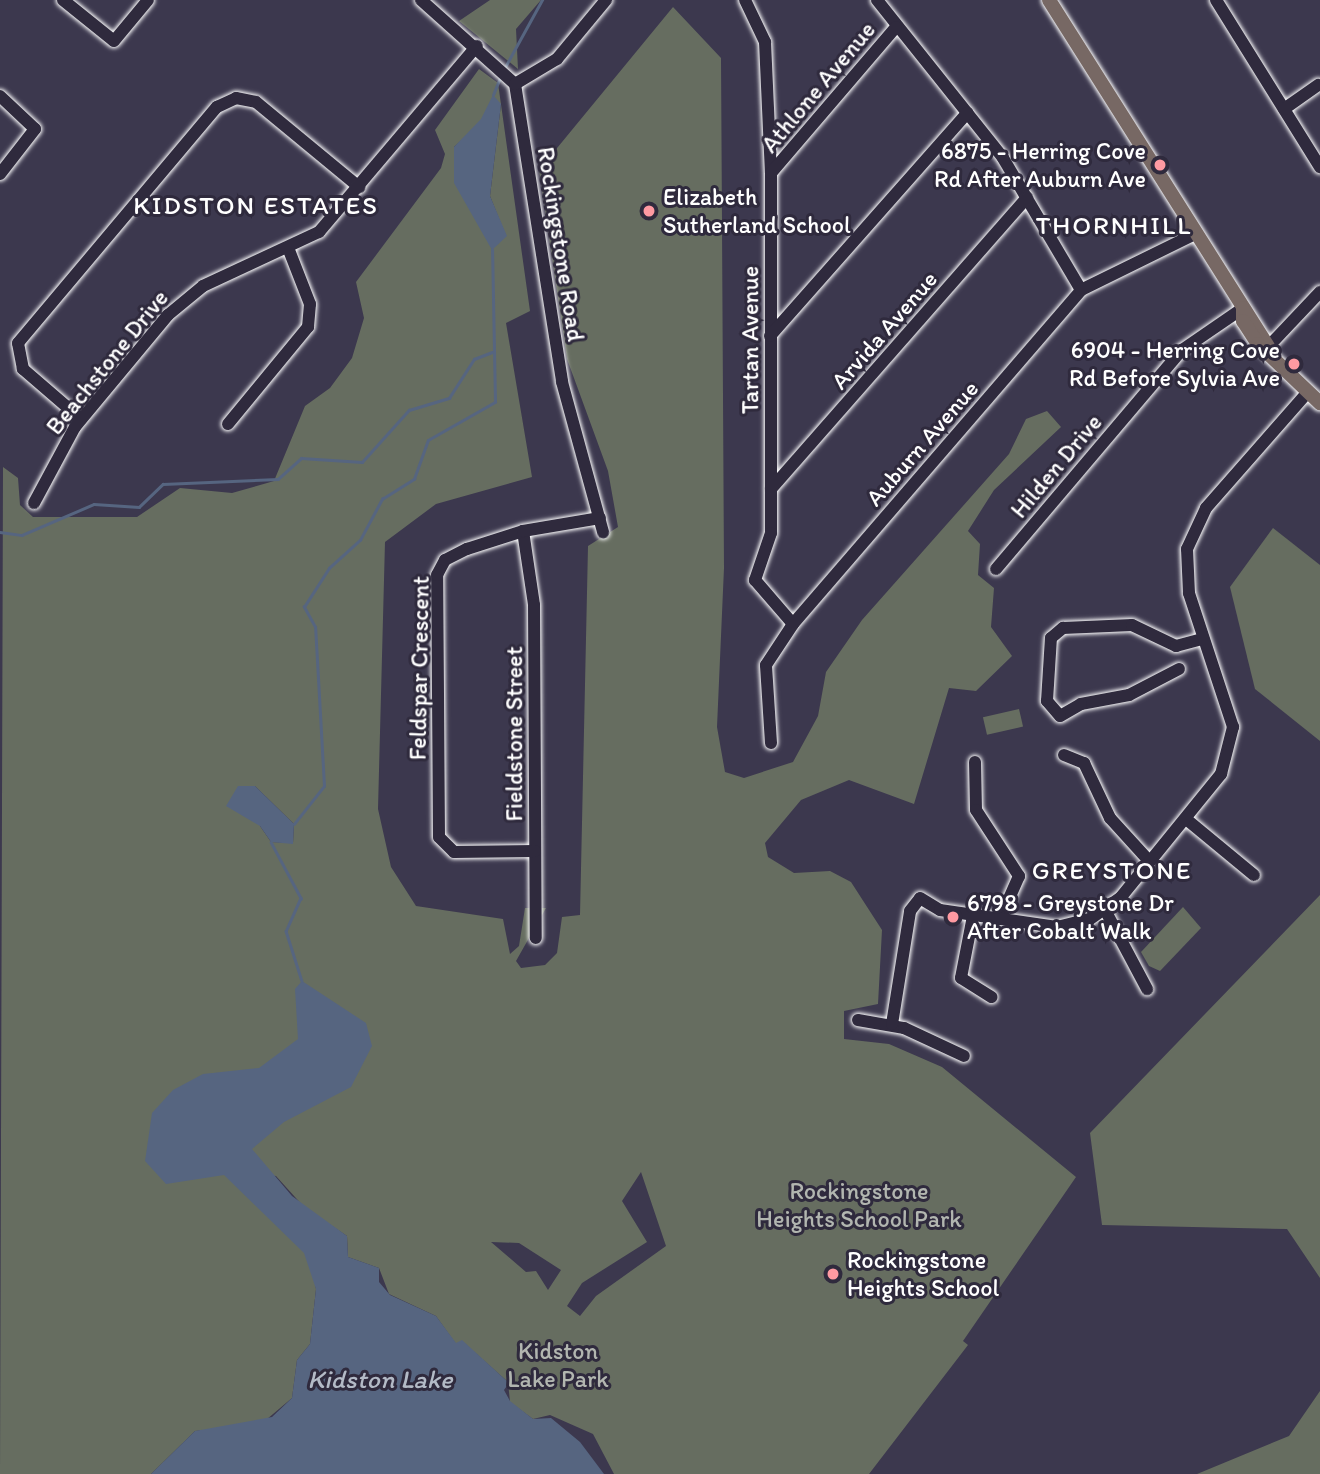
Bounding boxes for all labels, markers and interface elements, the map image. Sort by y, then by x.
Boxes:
street label: Athlone Avenue [755,16,881,158]
place label: 6875 - Herring Cove Rd After Auburn Ave [934,137,1146,193]
street label: Rockingstone Road [531,145,591,343]
marker: 6875 - Herring Cove Rd After Auburn Ave [1152,157,1168,173]
place label: Elizabeth Sutherland School [663,183,851,239]
district label: KIDSTON ESTATES [134,190,378,222]
marker: Elizabeth Sutherland School [641,203,657,219]
district label: THORNHILL [1038,210,1190,242]
street label: Arvida Avenue [825,265,943,395]
street label: Tartan Avenue [736,266,764,414]
street label: Beachstone Drive [40,284,174,440]
place label: 6904 - Herring Cove Rd Before Sylvia Ave [1069,336,1280,392]
marker: 6904 - Herring Cove Rd Before Sylvia Ave [1286,356,1302,372]
street label: Auburn Avenue [860,374,984,512]
street label: Hilden Drive [1004,408,1108,524]
street label: Feldspar Crescent [403,576,435,760]
street label: Fieldstone Street [500,647,528,821]
district label: GREYSTONE [1033,855,1191,887]
place label: 6798 - Greystone Dr After Cobalt Walk [967,889,1174,945]
marker: 6798 - Greystone Dr After Cobalt Walk [945,909,961,925]
park label: Rockingstone Heights School Park [757,1177,961,1233]
place label: Rockingstone Heights School [847,1246,999,1302]
marker: Rockingstone Heights School [825,1266,841,1282]
park label: Kidston Lake Park [507,1337,609,1393]
water label: Kidston Lake [307,1364,453,1396]

